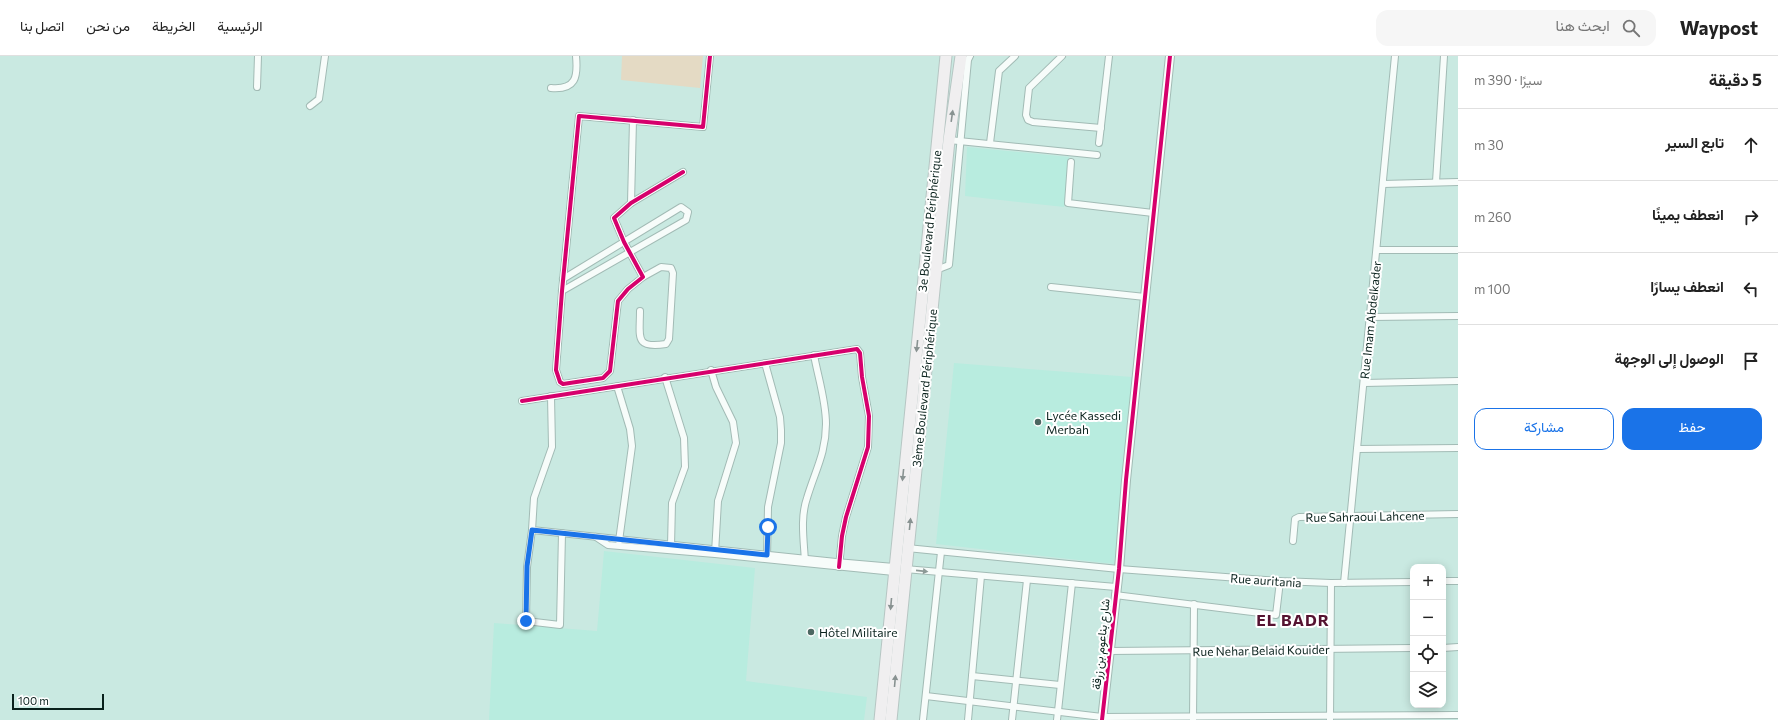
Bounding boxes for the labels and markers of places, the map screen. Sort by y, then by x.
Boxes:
place label: Lycée Kassedi Merbah [1046,408,1121,436]
marker: Lycée Kassedi Merbah [1033,417,1043,427]
place label: Hôtel Militaire [819,625,898,639]
marker: Hôtel Militaire [806,627,816,637]

